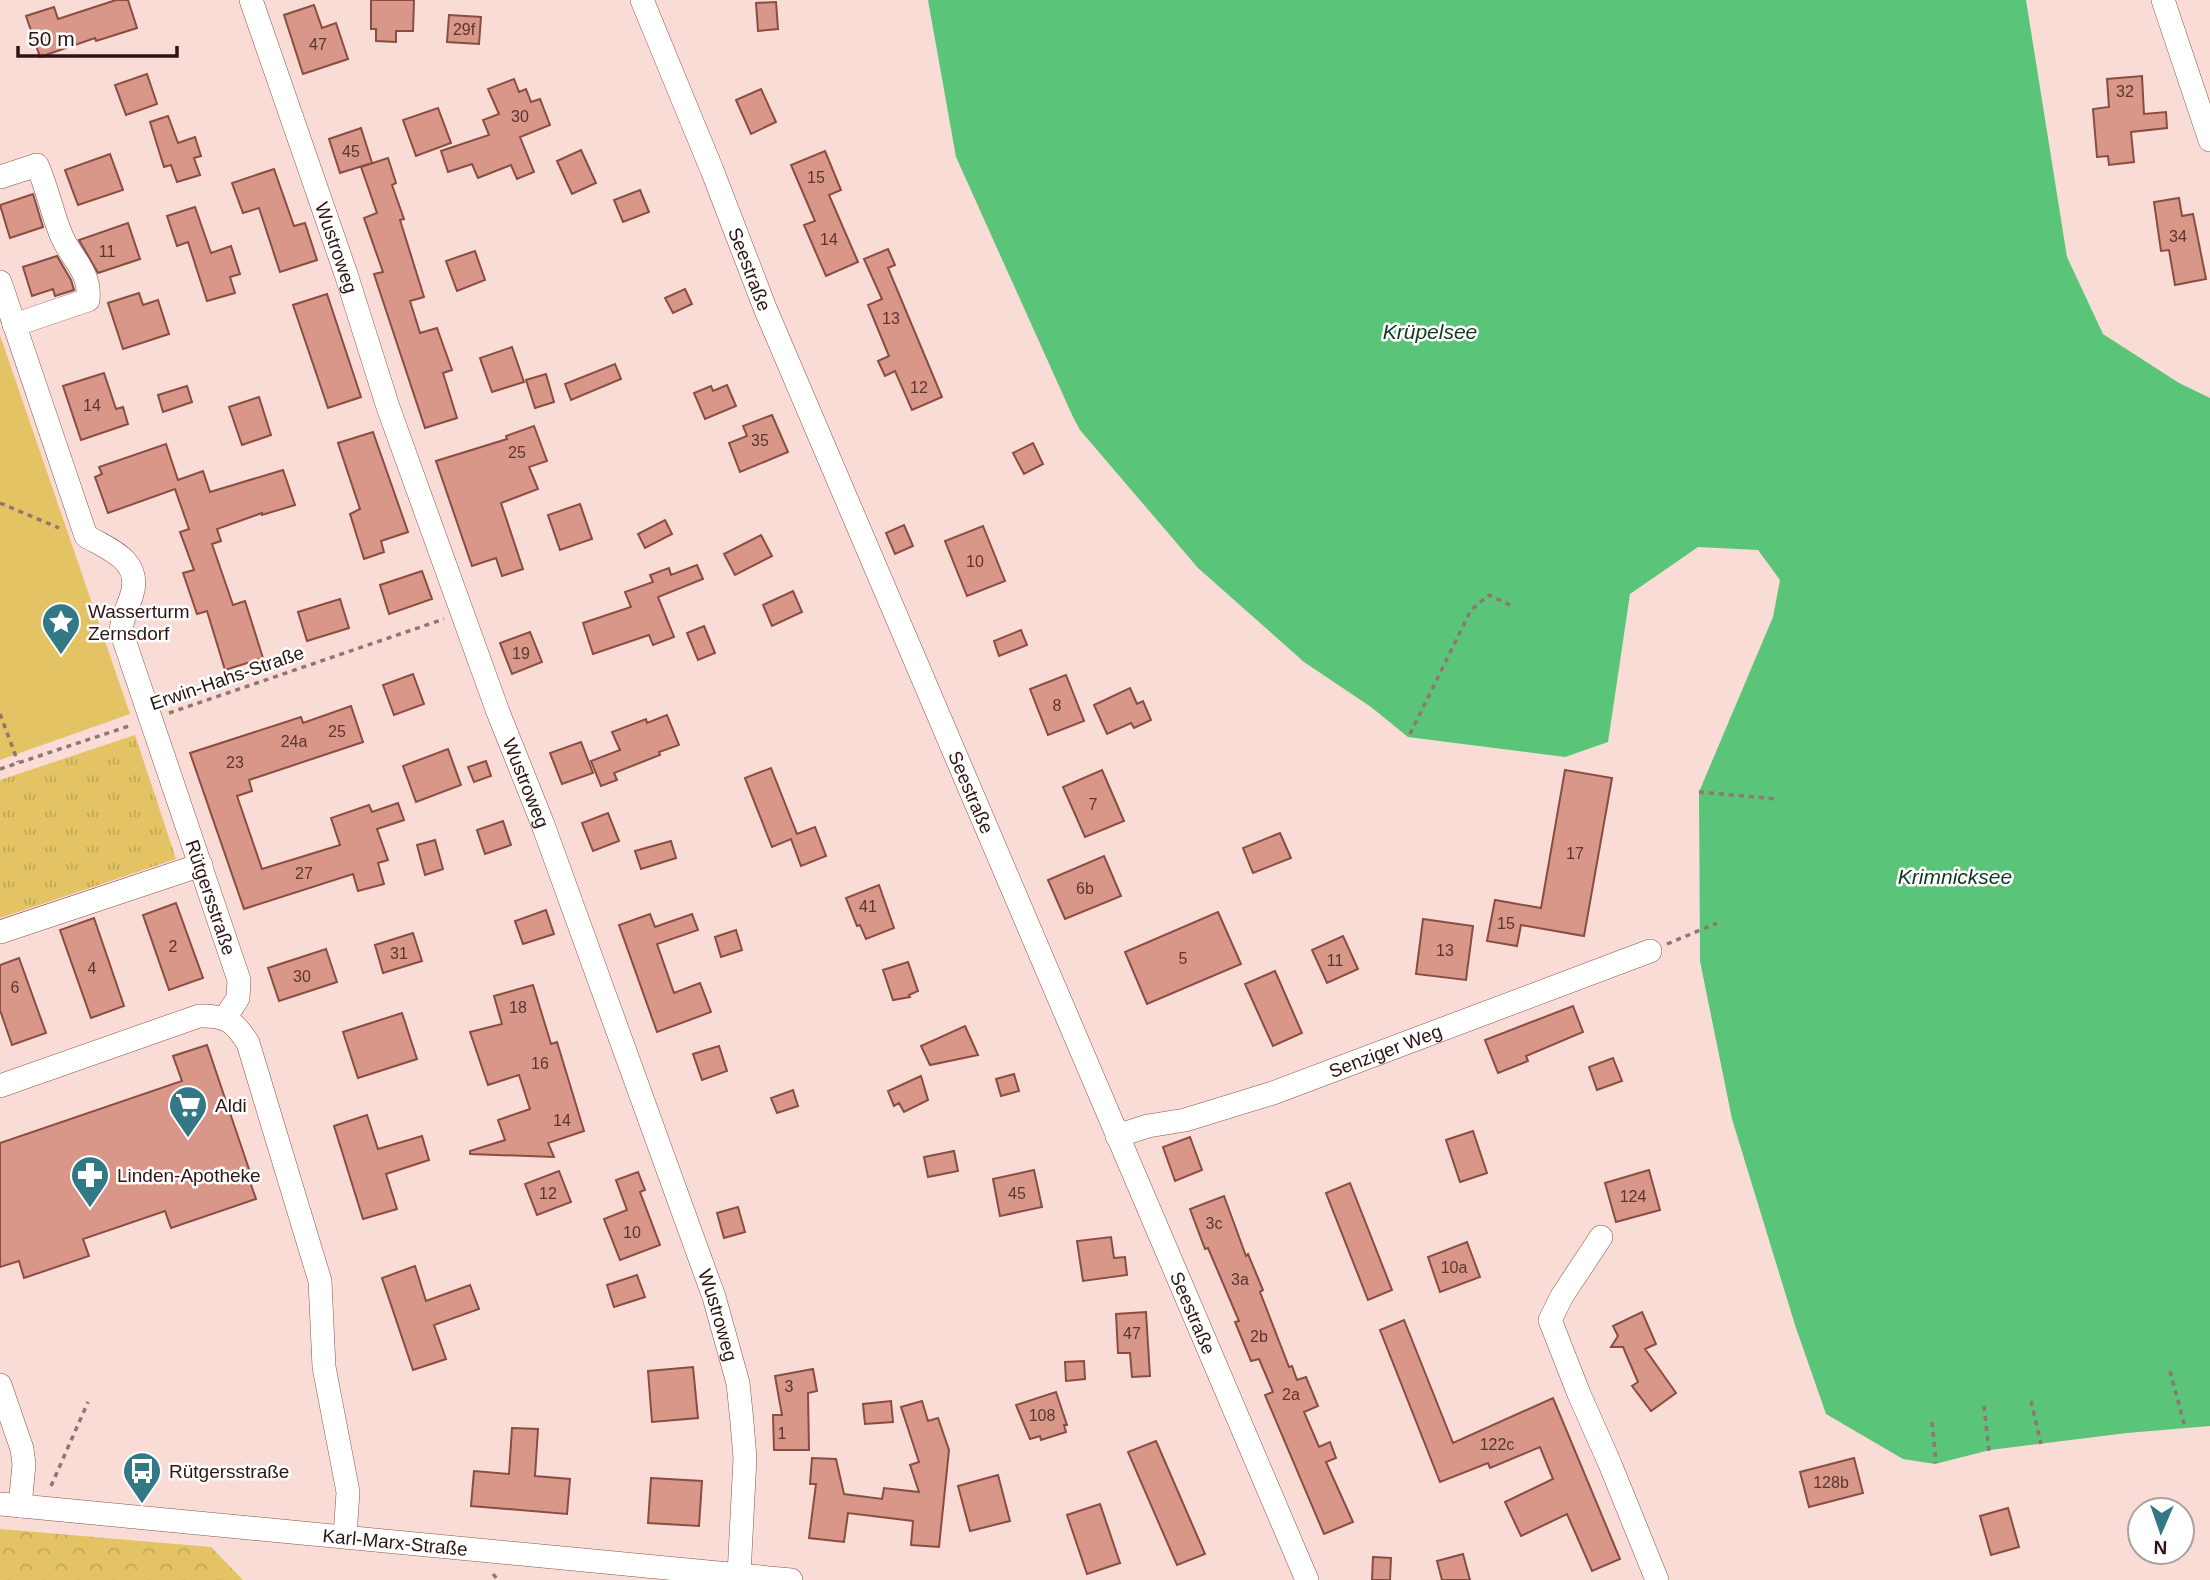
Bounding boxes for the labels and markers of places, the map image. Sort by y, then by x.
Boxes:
place icon: Wasserturm Zernsdorf [40,601,82,656]
place label: Wasserturm Zernsdorf [88,601,190,644]
supermarket icon: Aldi [167,1084,209,1139]
place label: Aldi [215,1095,247,1116]
pharmacy icon: Linden-Apotheke [69,1154,111,1209]
place label: Linden-Apotheke [117,1165,261,1186]
bus stop icon: Rütgersstraße [121,1450,163,1505]
place label: Rütgersstraße [169,1461,289,1482]

